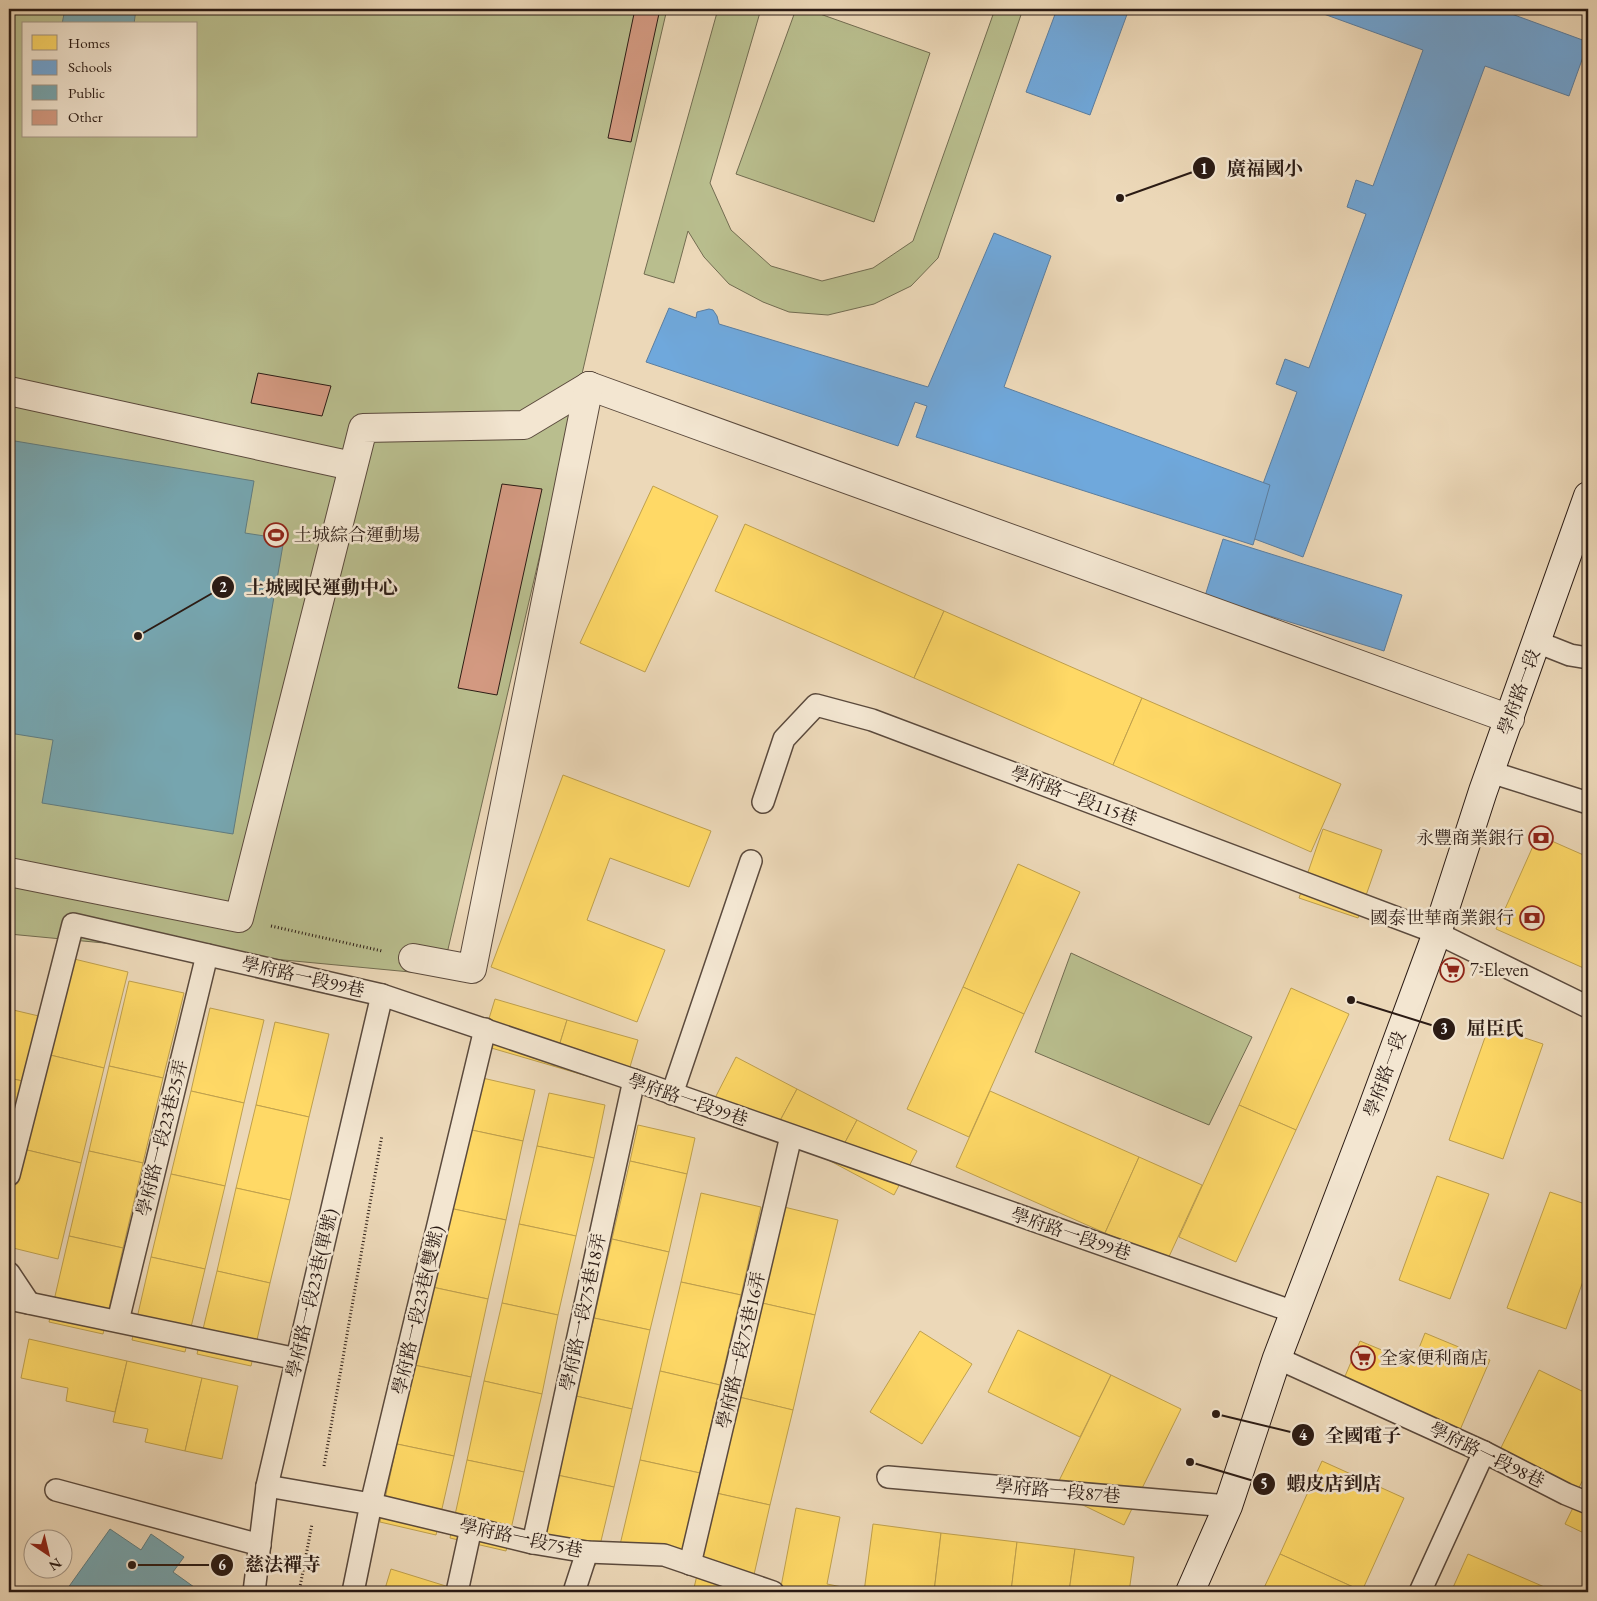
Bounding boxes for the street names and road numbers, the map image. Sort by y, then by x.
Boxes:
street label: 學府路一段 [1492,646,1545,738]
street label: 學府路一段115巷 [1008,761,1141,830]
street label: 學府路一段99巷 [239,951,367,1002]
street label: 學府路一段 [1358,1028,1411,1120]
street label: 學府路一段23巷25弄 [131,1057,192,1219]
street label: 學府路一段99巷 [625,1068,751,1131]
street label: 學府路一段99巷 [1008,1202,1134,1265]
street label: 學府路一段23巷(單號) [281,1206,342,1380]
street label: 學府路一段23巷(雙號) [387,1223,448,1397]
street label: 學府路一段75巷18弄 [555,1231,610,1393]
street label: 學府路一段75巷16弄 [711,1269,770,1431]
street label: 學府路一段98巷 [1426,1417,1549,1492]
street label: 學府路一段87巷 [995,1474,1121,1507]
street label: 學府路一段75巷 [457,1513,585,1562]

